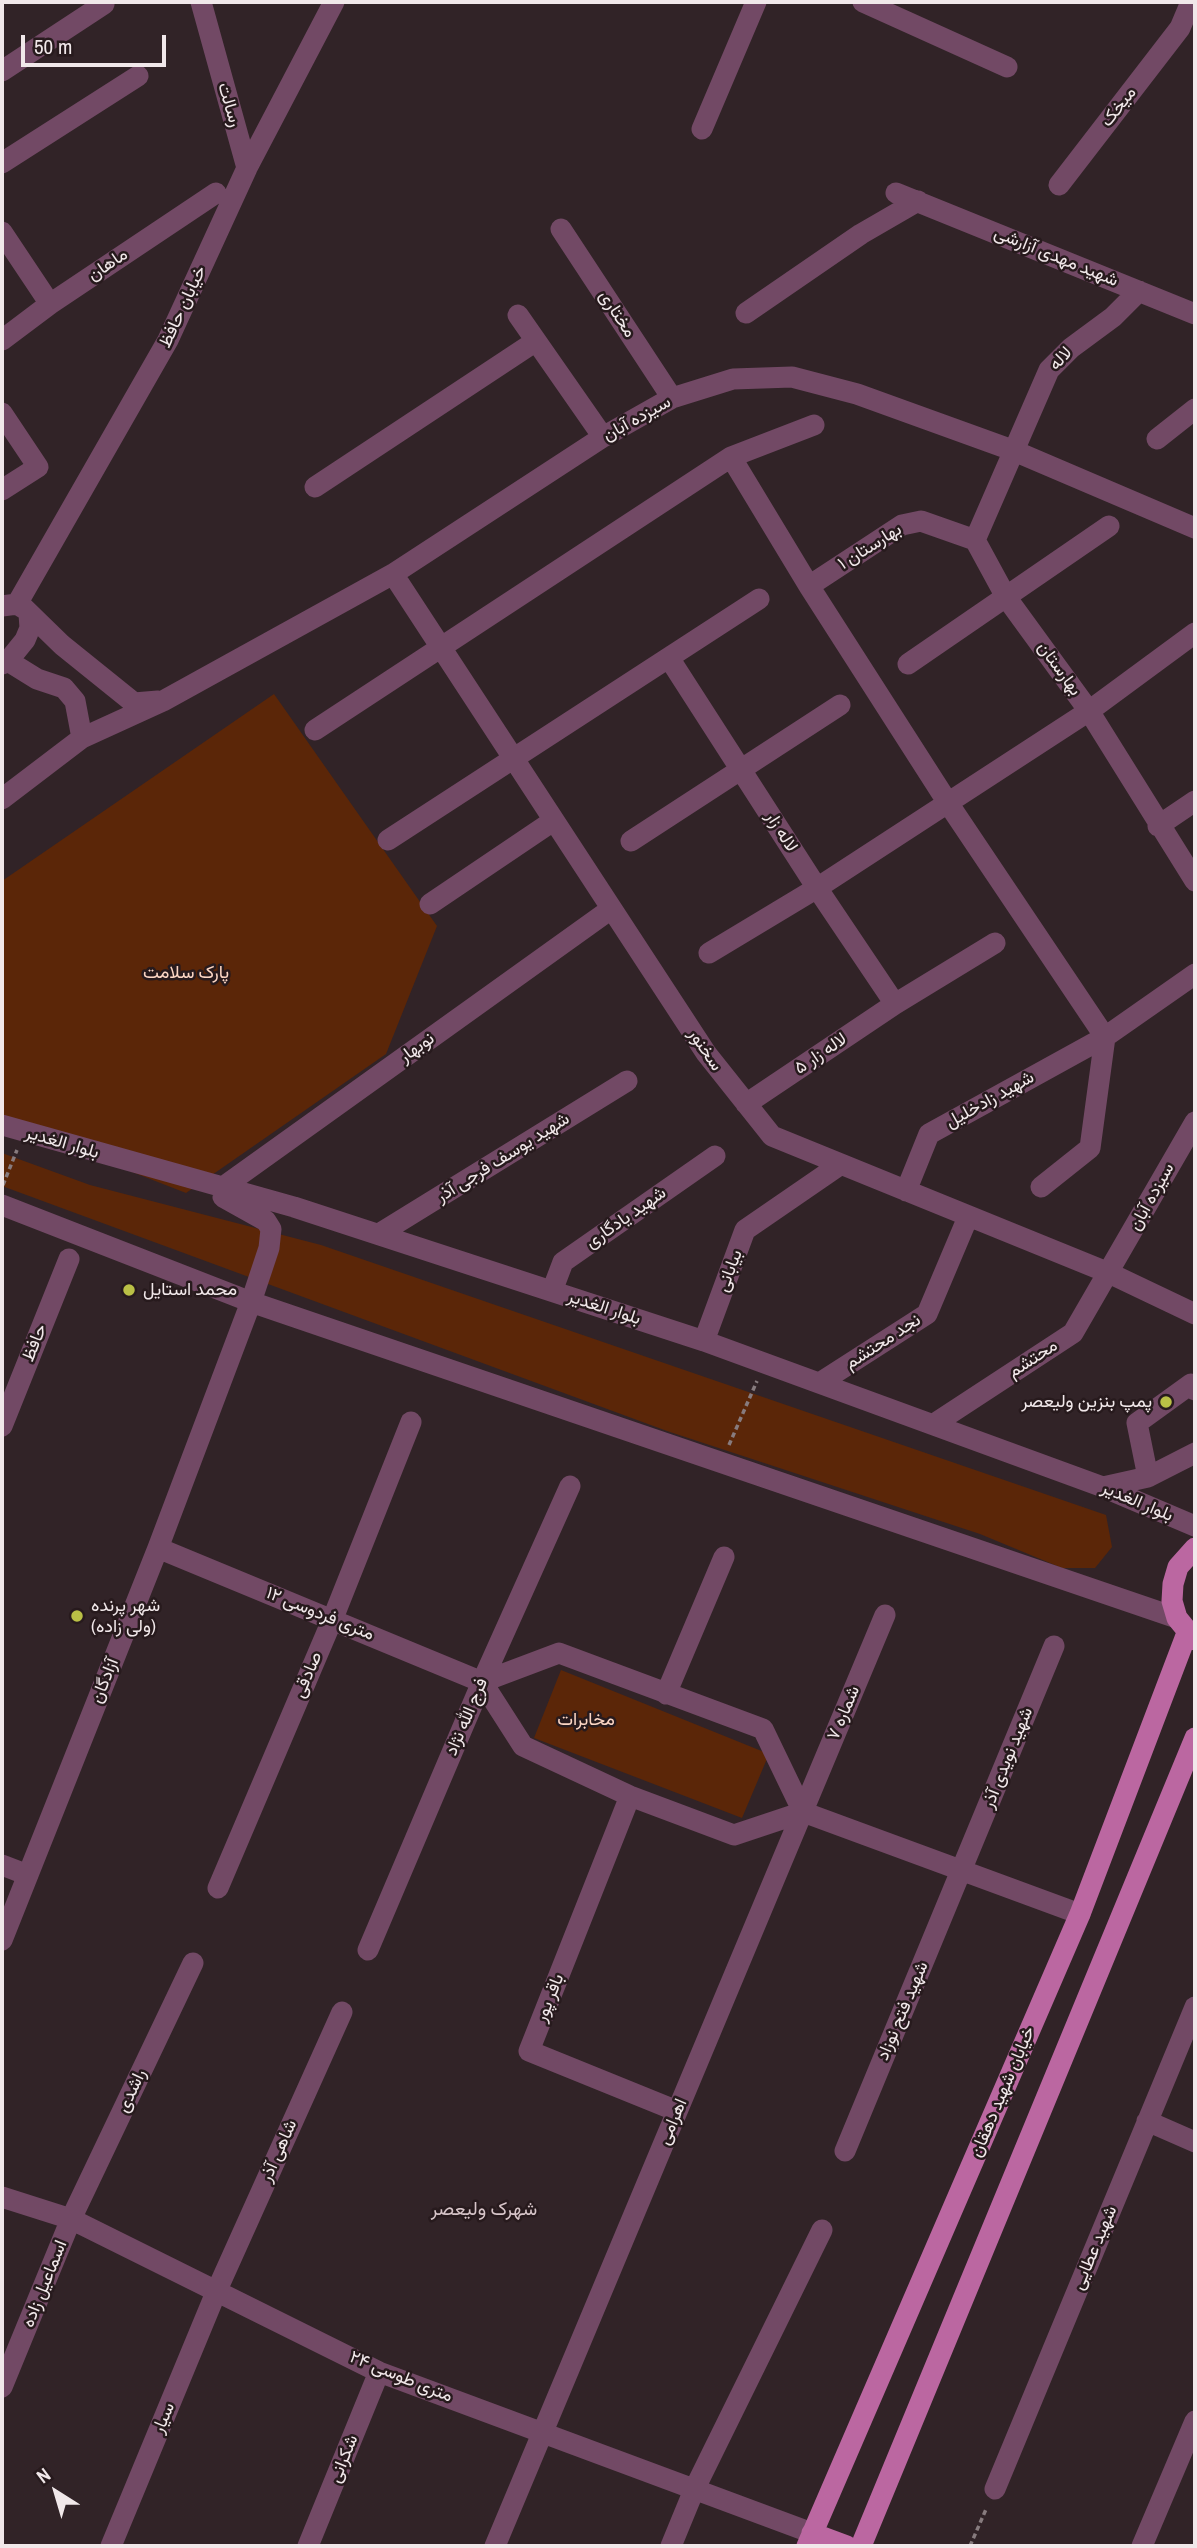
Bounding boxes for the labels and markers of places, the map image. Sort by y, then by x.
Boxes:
place label: محمد استایل [143,1279,237,1301]
marker: محمد استایل [121,1282,137,1298]
place label: پمپ بنزین ولیعصر [1021,1391,1152,1413]
marker: پمپ بنزین ولیعصر [1158,1394,1174,1410]
place label: شهر پرنده (ولی زاده) [91,1595,160,1638]
marker: شهر پرنده (ولی زاده) [69,1608,85,1624]

